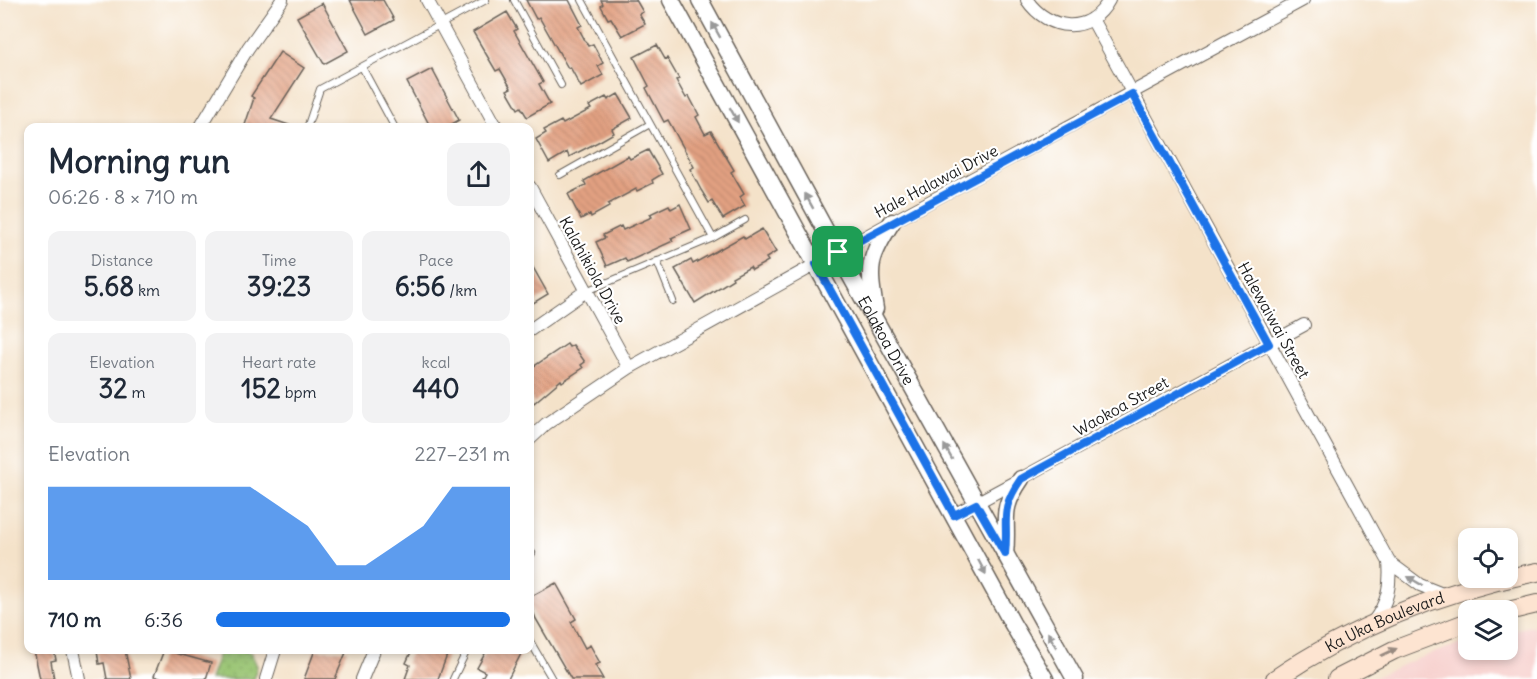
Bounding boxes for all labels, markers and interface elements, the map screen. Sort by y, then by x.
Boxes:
one-way arrow [711,21,721,38]
one-way arrow [729,107,739,124]
text: Morning run [48,140,230,182]
street label: Hale Halawai Drive [871,140,1001,222]
button: share [447,143,510,206]
text: 06:26 · 8 × 710 m [48,184,198,209]
one-way arrow [804,192,814,209]
street label: Kalahikiola Drive [555,213,631,327]
pin [812,226,863,277]
icon: arrive [821,235,854,268]
text: Distance [91,250,153,270]
text: Time [262,250,296,270]
text: Pace [419,250,453,270]
street label: Halewaiwai Street [1234,258,1315,382]
text: 5.68 [84,270,134,303]
text: 39:23 [247,270,311,303]
text: 6:56 [395,270,446,303]
text: km [134,280,160,300]
text: /km [446,280,477,300]
street label: Eolakoa Drive [854,292,919,388]
text: Elevation [89,352,155,372]
text: Heart rate [242,352,316,372]
text: kcal [422,352,450,372]
text: 32 [99,372,128,405]
text: 152 [241,372,281,405]
text: 440 [412,372,460,405]
street label: Waokoa Street [1070,372,1172,440]
text: m [128,382,145,402]
text: bpm [281,382,317,402]
text: Elevation [48,441,130,466]
text: 227–231 m [415,441,510,466]
one-way arrow [943,443,953,460]
map controls [1458,528,1518,660]
button: locate [1458,528,1518,588]
one-way arrow [977,559,987,576]
one-way arrow [1407,576,1423,587]
street label: Ka Uka Boulevard [1321,587,1447,657]
button: layers [1458,600,1518,660]
text: 710 m [48,607,101,632]
text: 6:36 [144,607,183,632]
one-way arrow [1047,631,1057,648]
one-way arrow [1380,648,1397,657]

